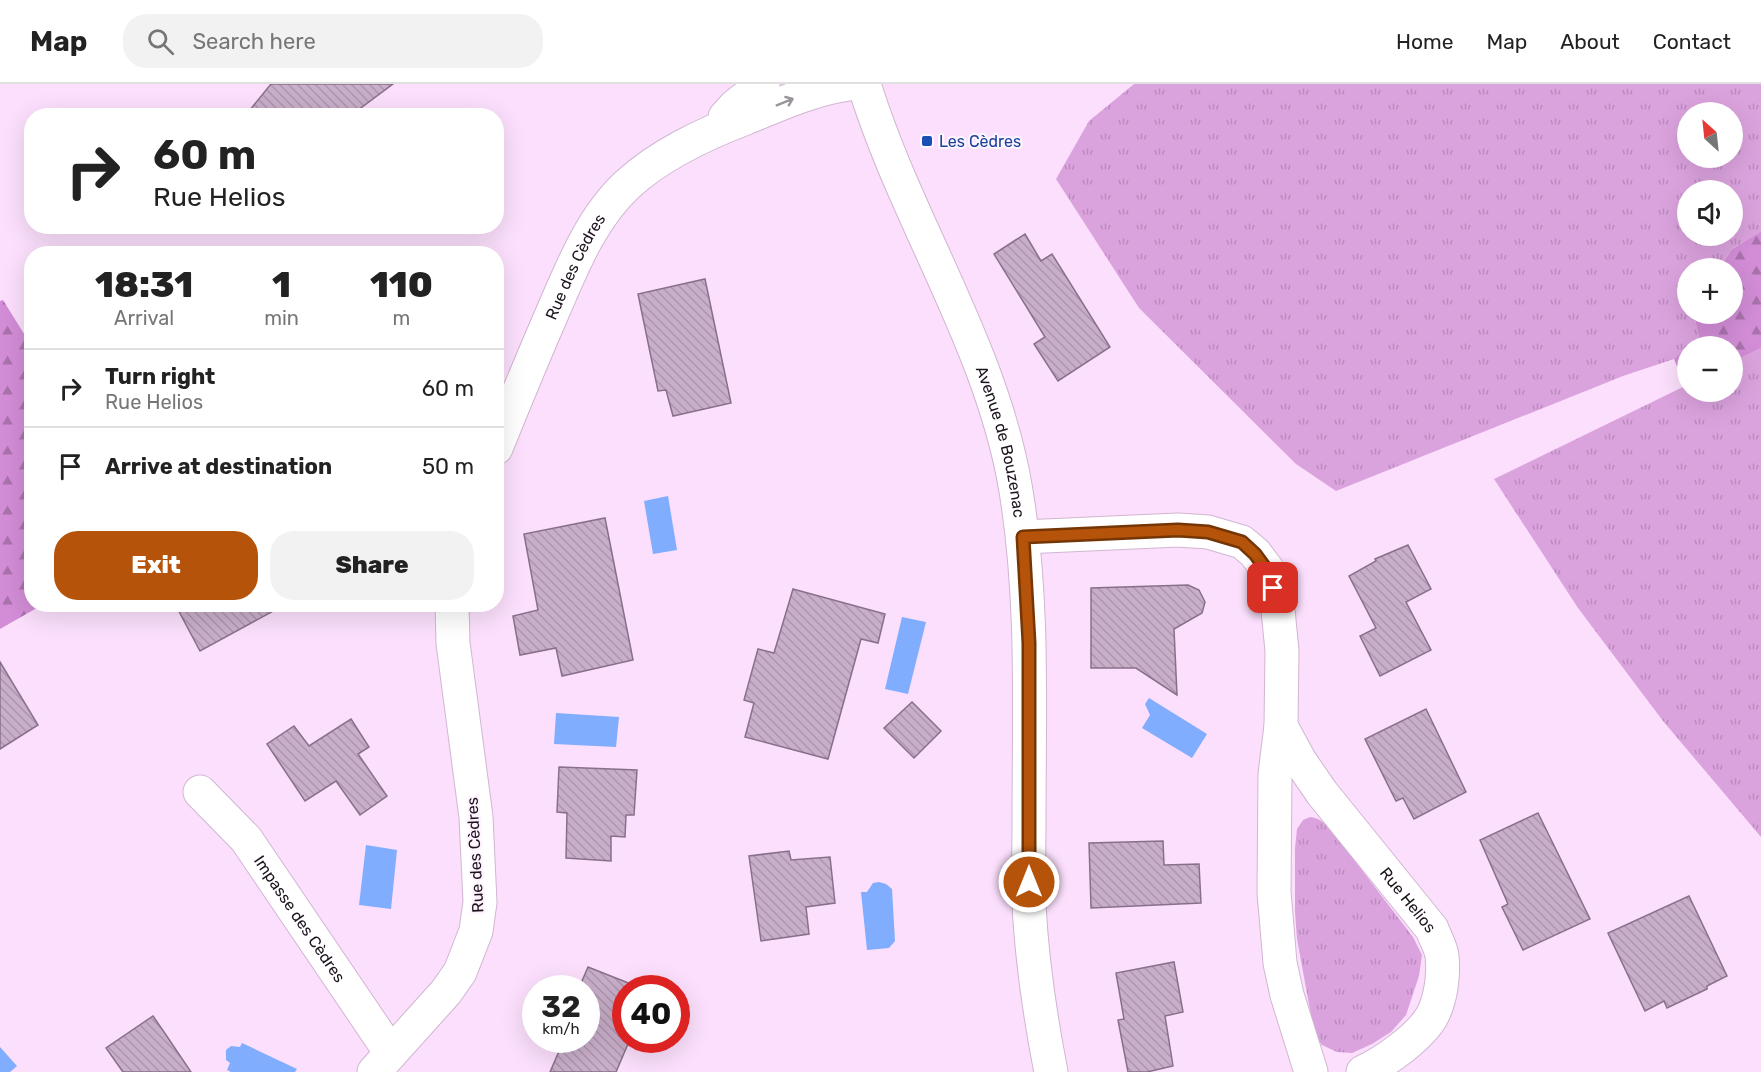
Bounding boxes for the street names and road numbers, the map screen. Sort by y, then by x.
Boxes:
street label: Rue des Cèdres [541,210,609,322]
street label: Avenue de Bouzenac [972,363,1029,519]
street label: Rue des Cèdres [462,797,488,913]
street label: Impasse des Cèdres [250,852,350,986]
street label: Rue Helios [1376,863,1440,936]

